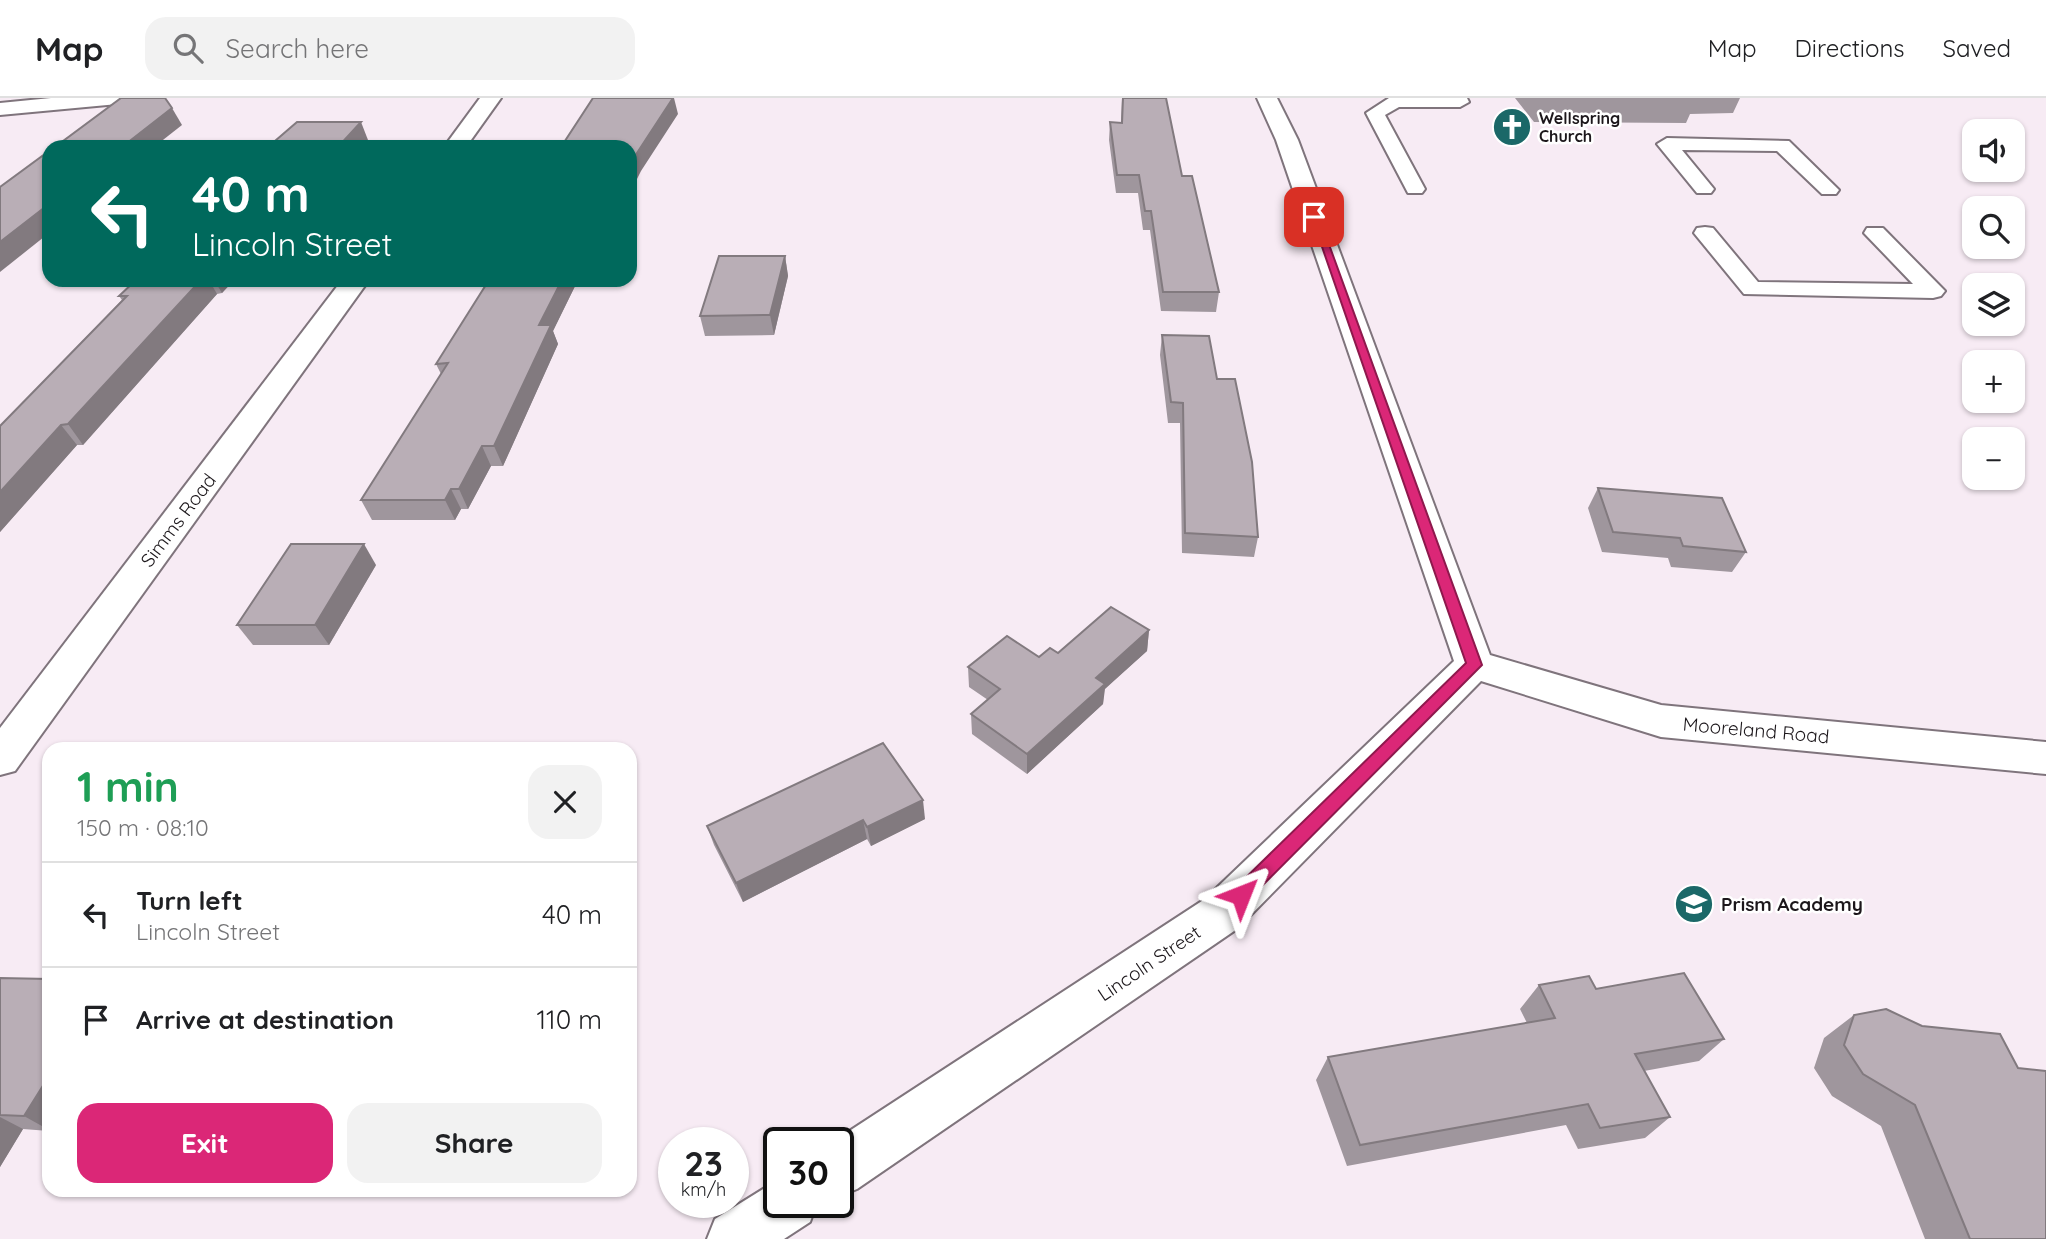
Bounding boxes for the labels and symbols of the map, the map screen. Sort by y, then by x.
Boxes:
church icon: Wellspring Church [1491,106,1533,148]
place label: Wellspring Church [1539,108,1620,146]
pin [1284,187,1344,247]
street label: Simms Road [135,469,221,571]
street label: Mooreland Road [1682,712,1830,748]
position arrow [1204,858,1278,932]
school or university icon: Prism Academy [1673,883,1715,925]
place label: Prism Academy [1721,892,1863,916]
street label: Lincoln Street [1093,920,1205,1006]
speed limit sign: 30 [763,1127,854,1218]

